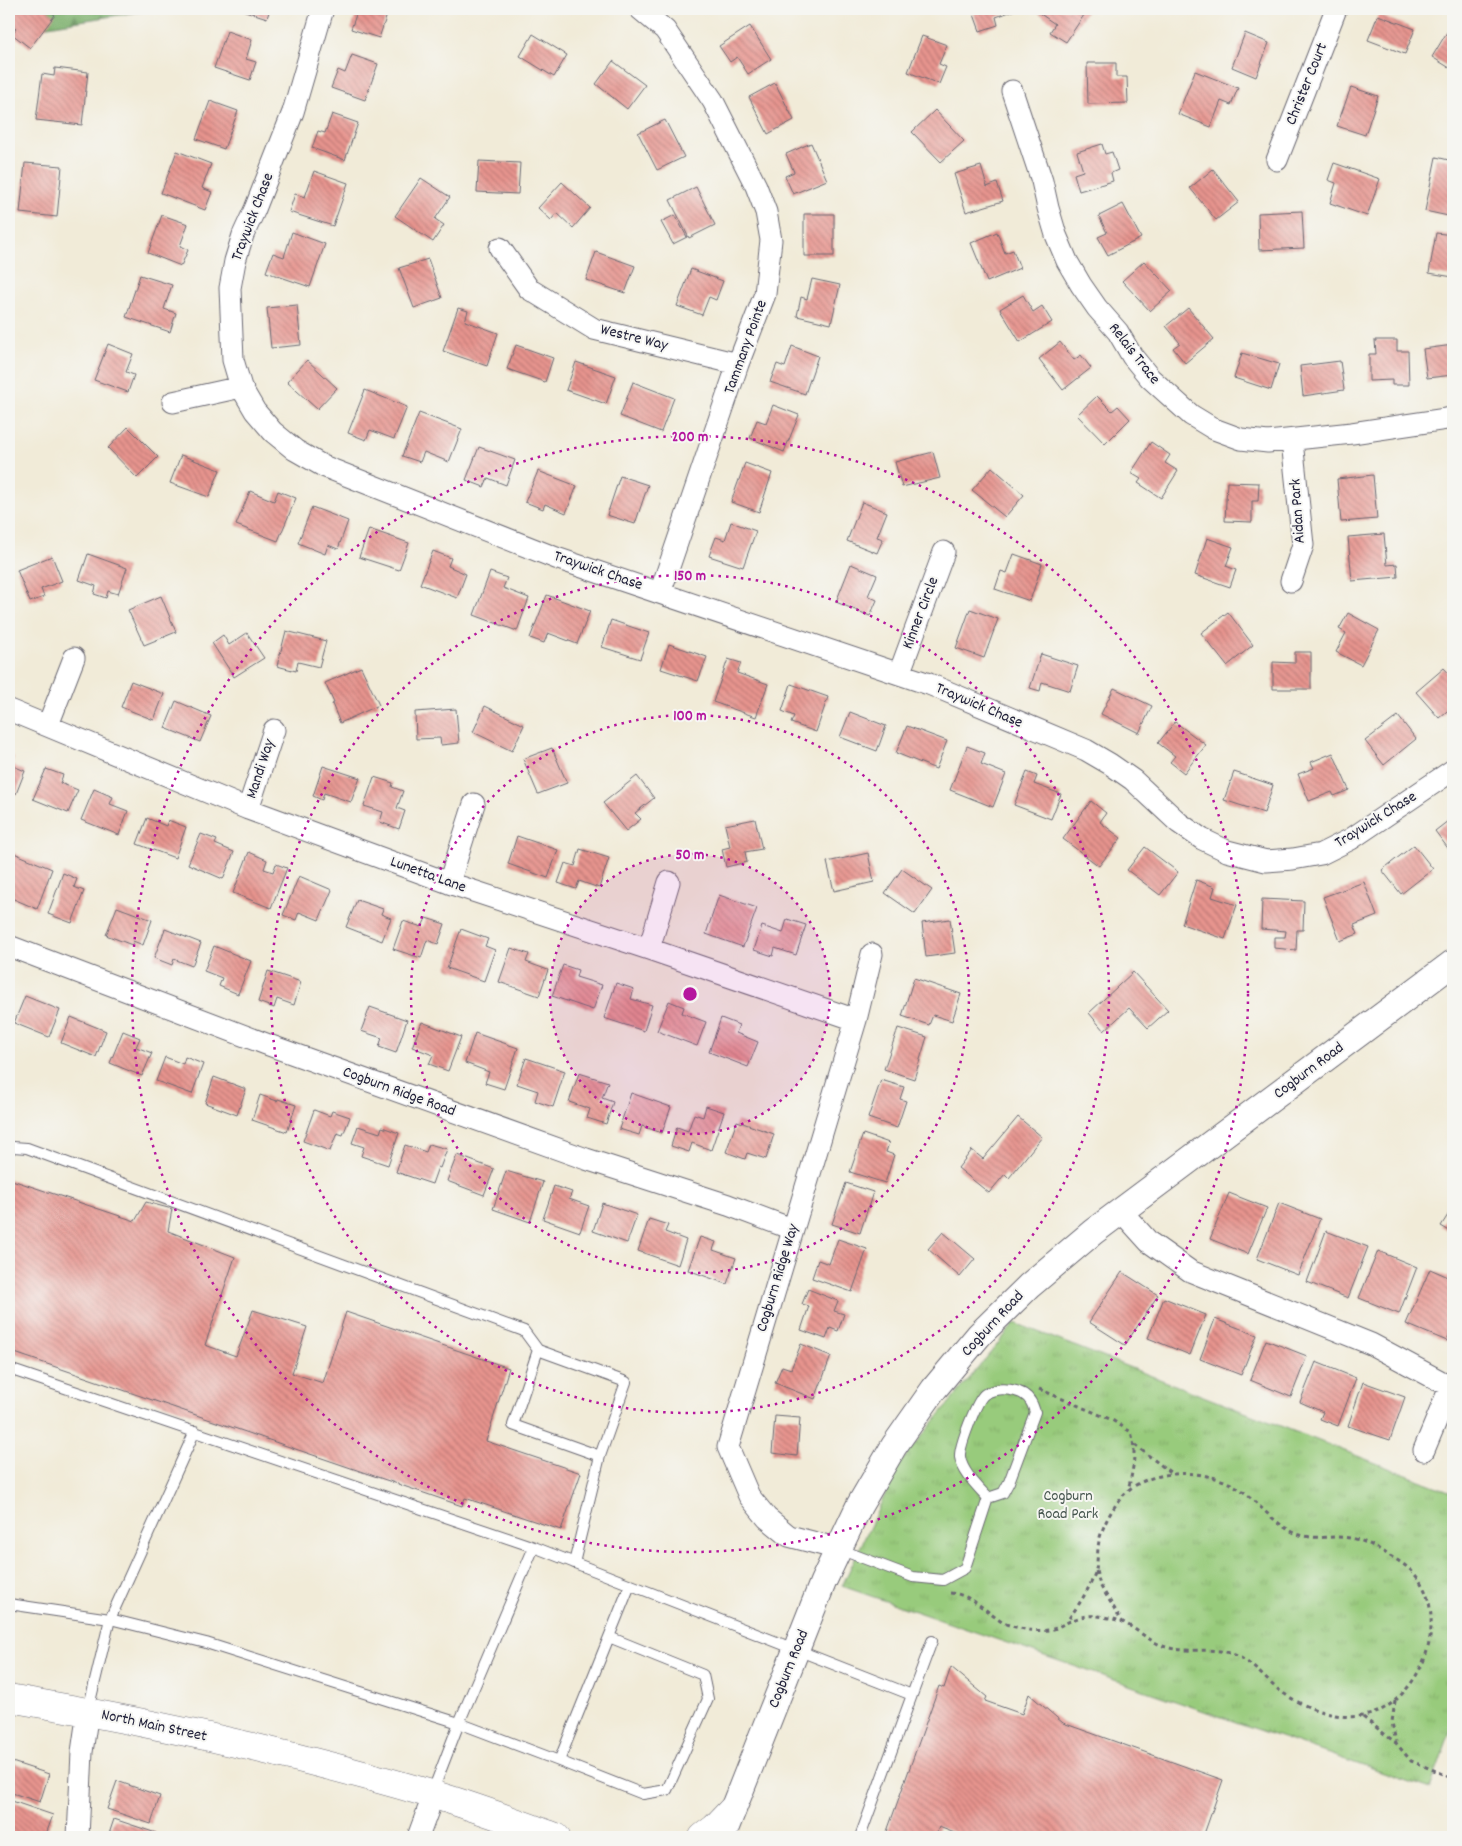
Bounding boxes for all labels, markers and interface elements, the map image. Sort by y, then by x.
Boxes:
street label: Christer Court [1280,39,1334,129]
street label: Traywick Chase [226,170,280,264]
street label: Tammany Pointe [718,297,774,397]
street label: Relais Trace [1103,318,1165,390]
street label: Westre Way [598,319,671,358]
text: 200 m [672,427,708,449]
street label: Aidan Park [1284,478,1312,544]
street label: Traywick Chase [550,545,646,597]
text: 150 m [674,566,706,588]
street label: Kinner Circle [897,573,945,653]
street label: Traywick Chase [932,677,1026,735]
text: 100 m [673,706,707,728]
street label: Mandi Way [241,736,282,802]
street label: Traywick Chase [1331,786,1421,854]
text: 50 m [676,845,704,867]
street label: Lunetta Lane [387,851,469,899]
centre of rings [681,985,699,1003]
street label: Cogburn Road [1269,1037,1349,1105]
street label: Cogburn Ridge Road [339,1061,459,1123]
street label: Cogburn Ridge Way [751,1221,806,1335]
street label: Cogburn Road [956,1286,1030,1362]
park label: Cogburn Road Park [1038,1485,1098,1526]
street label: Cogburn Road [763,1626,815,1712]
street label: North Main Street [99,1704,209,1748]

